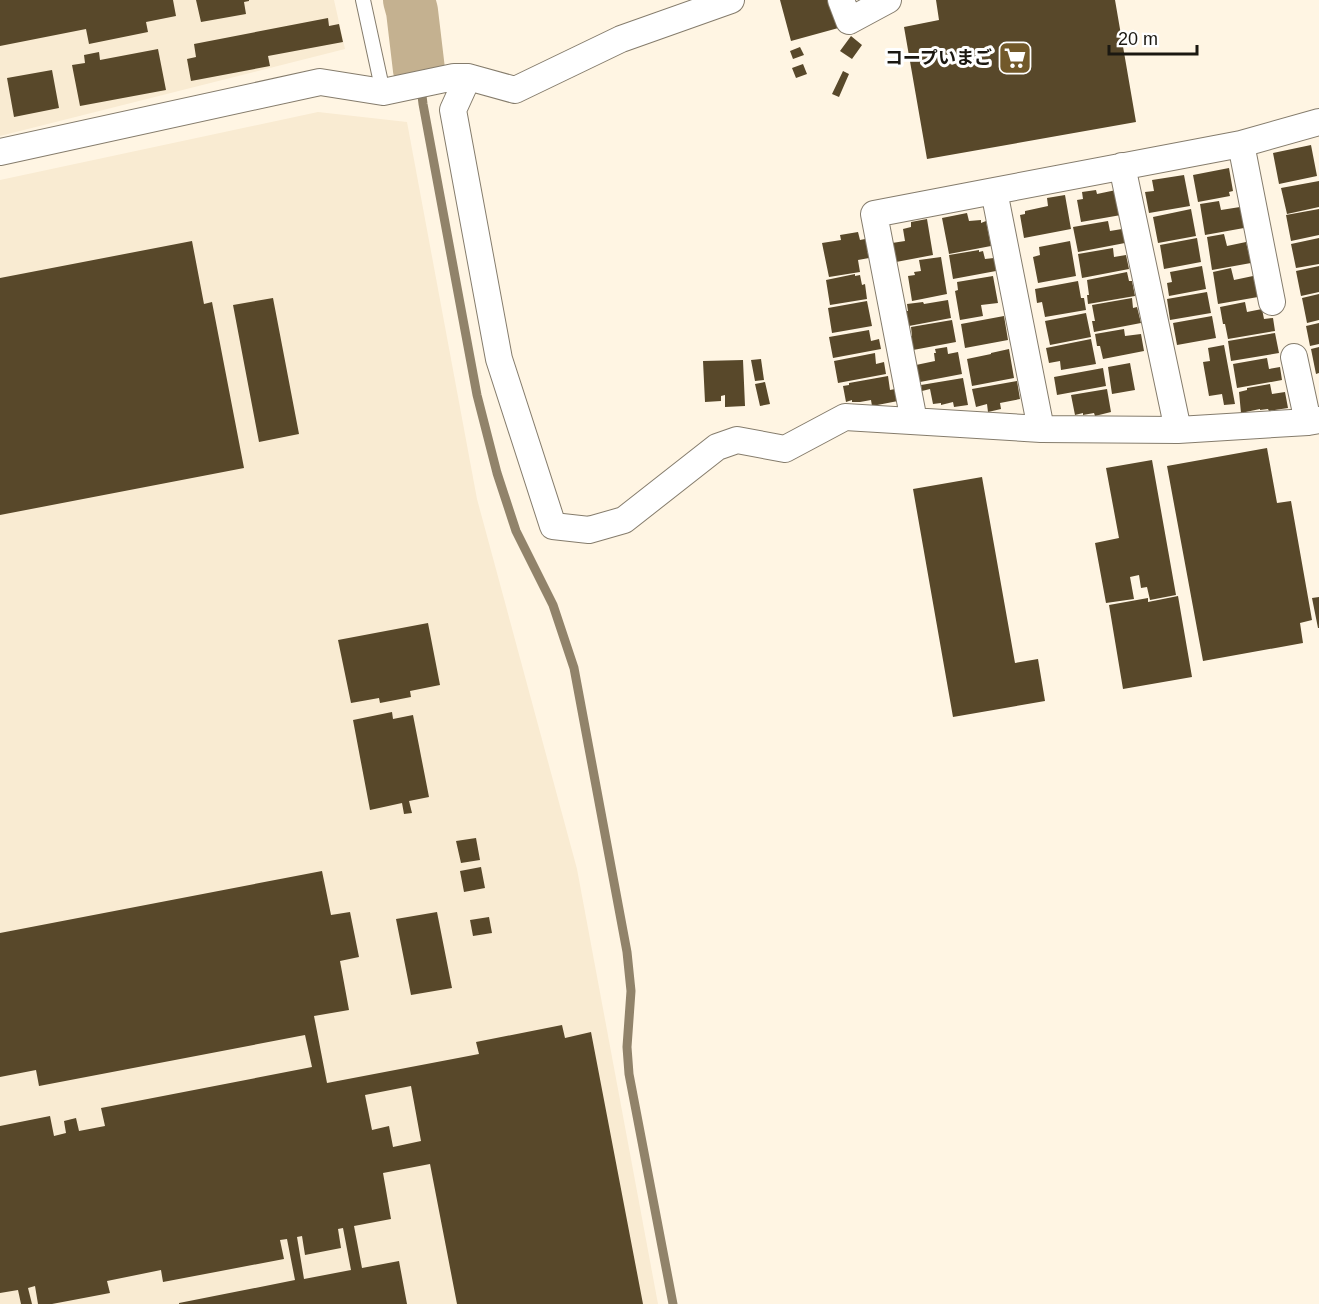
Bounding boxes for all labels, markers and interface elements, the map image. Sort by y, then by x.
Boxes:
scale bar [1109,18,1198,56]
text: 20 m [1118,29,1158,49]
supermarket icon: コープいまご [997,40,1033,76]
place label: コープいまご [885,48,992,68]

